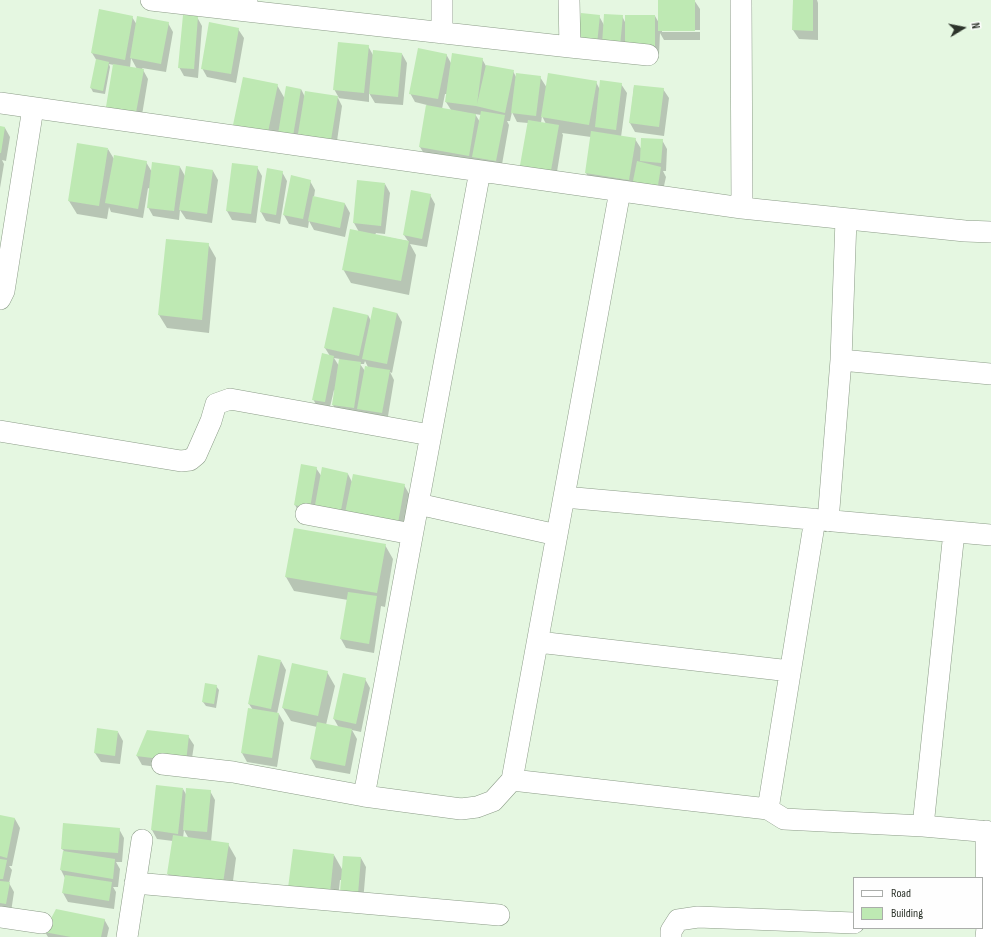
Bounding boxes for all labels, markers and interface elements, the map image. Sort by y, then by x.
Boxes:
north arrow [943,8,983,48]
text: N [968,22,982,30]
legend [853,877,983,929]
text: Road [891,886,911,901]
text: Building [891,906,923,921]

